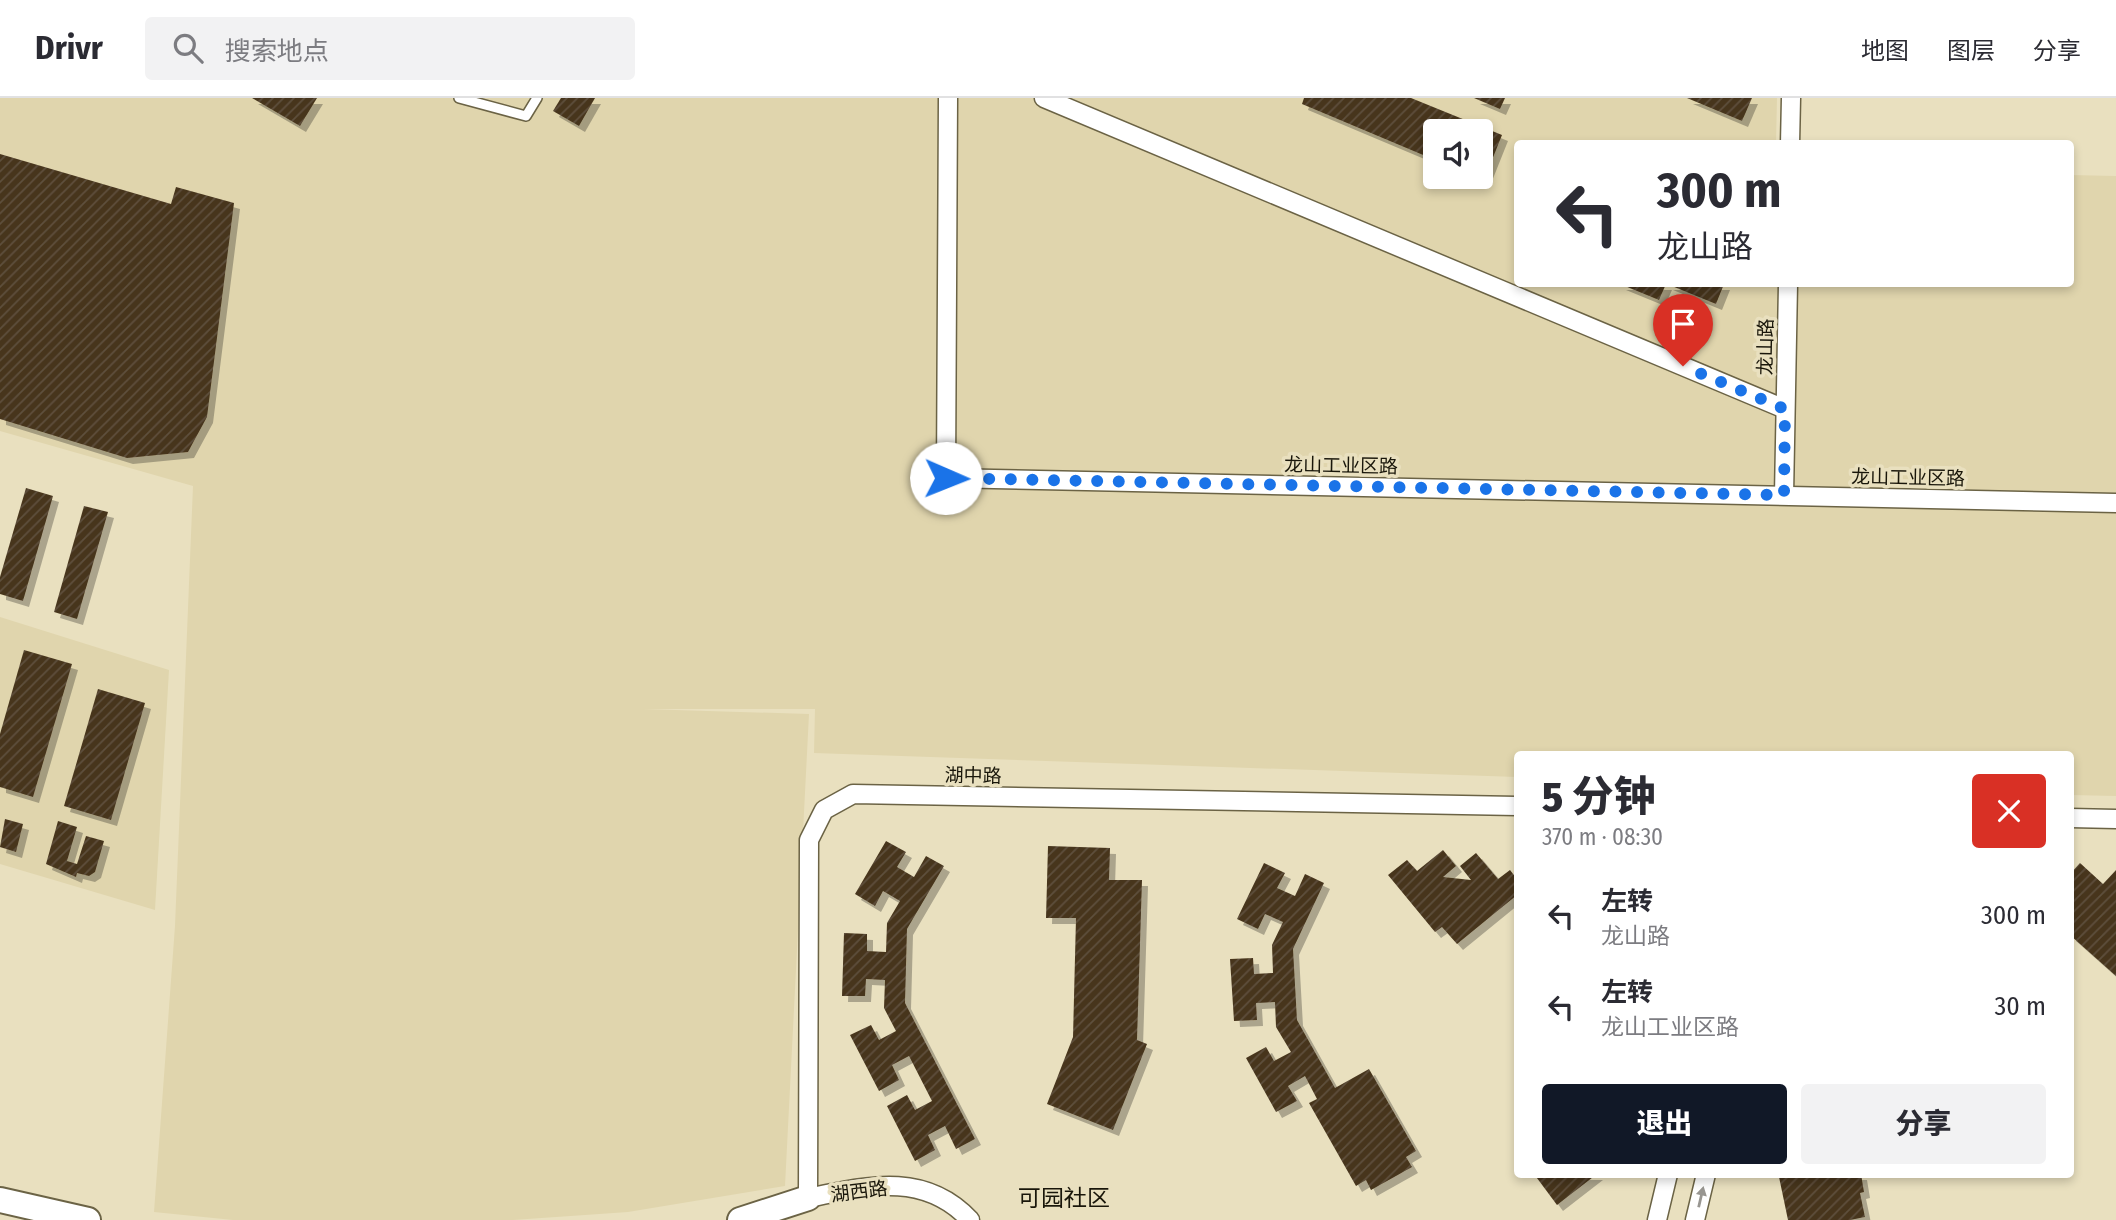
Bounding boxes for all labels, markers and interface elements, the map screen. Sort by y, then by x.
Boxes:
search box [145,17,635,80]
text: Drivr [35,28,103,68]
icon: search [169,29,207,67]
text: 搜索地点 [225,36,329,67]
text: 地图 [1861,37,1909,65]
text: 图层 [1947,37,1995,65]
text: 分享 [2033,37,2081,65]
map controls [1423,119,1493,189]
button: sound [1423,119,1493,189]
text: 300 m [1657,161,1781,220]
icon: left [1542,168,1633,259]
text: 龙山路 [1657,228,1753,266]
pin [1653,294,1713,366]
icon: arrive [1664,305,1702,343]
street label: 龙山路 [1754,318,1777,376]
position arrow [909,441,983,515]
street label: 龙山工业区路 [1284,453,1398,478]
street label: 龙山工业区路 [1851,465,1965,490]
street label: 湖中路 [944,764,1002,787]
text: 5 分钟 [1542,772,1655,822]
button: close [1972,774,2046,848]
text: 370 m · 08:30 [1542,823,1663,851]
text: 左转 [1601,886,1653,917]
icon: left [1542,897,1580,935]
text: 300 m [1981,900,2046,931]
text: 龙山路 [1601,922,1670,950]
text: 左转 [1601,977,1653,1008]
icon: left [1542,988,1580,1026]
text: 30 m [1995,991,2046,1022]
text: 龙山工业区路 [1601,1013,1739,1041]
button: 退出 [1542,1084,1787,1164]
button: 分享 [1801,1084,2046,1164]
street label: 湖西路 [829,1177,889,1206]
district label: 可园社区 [1018,1184,1110,1212]
one-way arrow [1696,1186,1707,1208]

